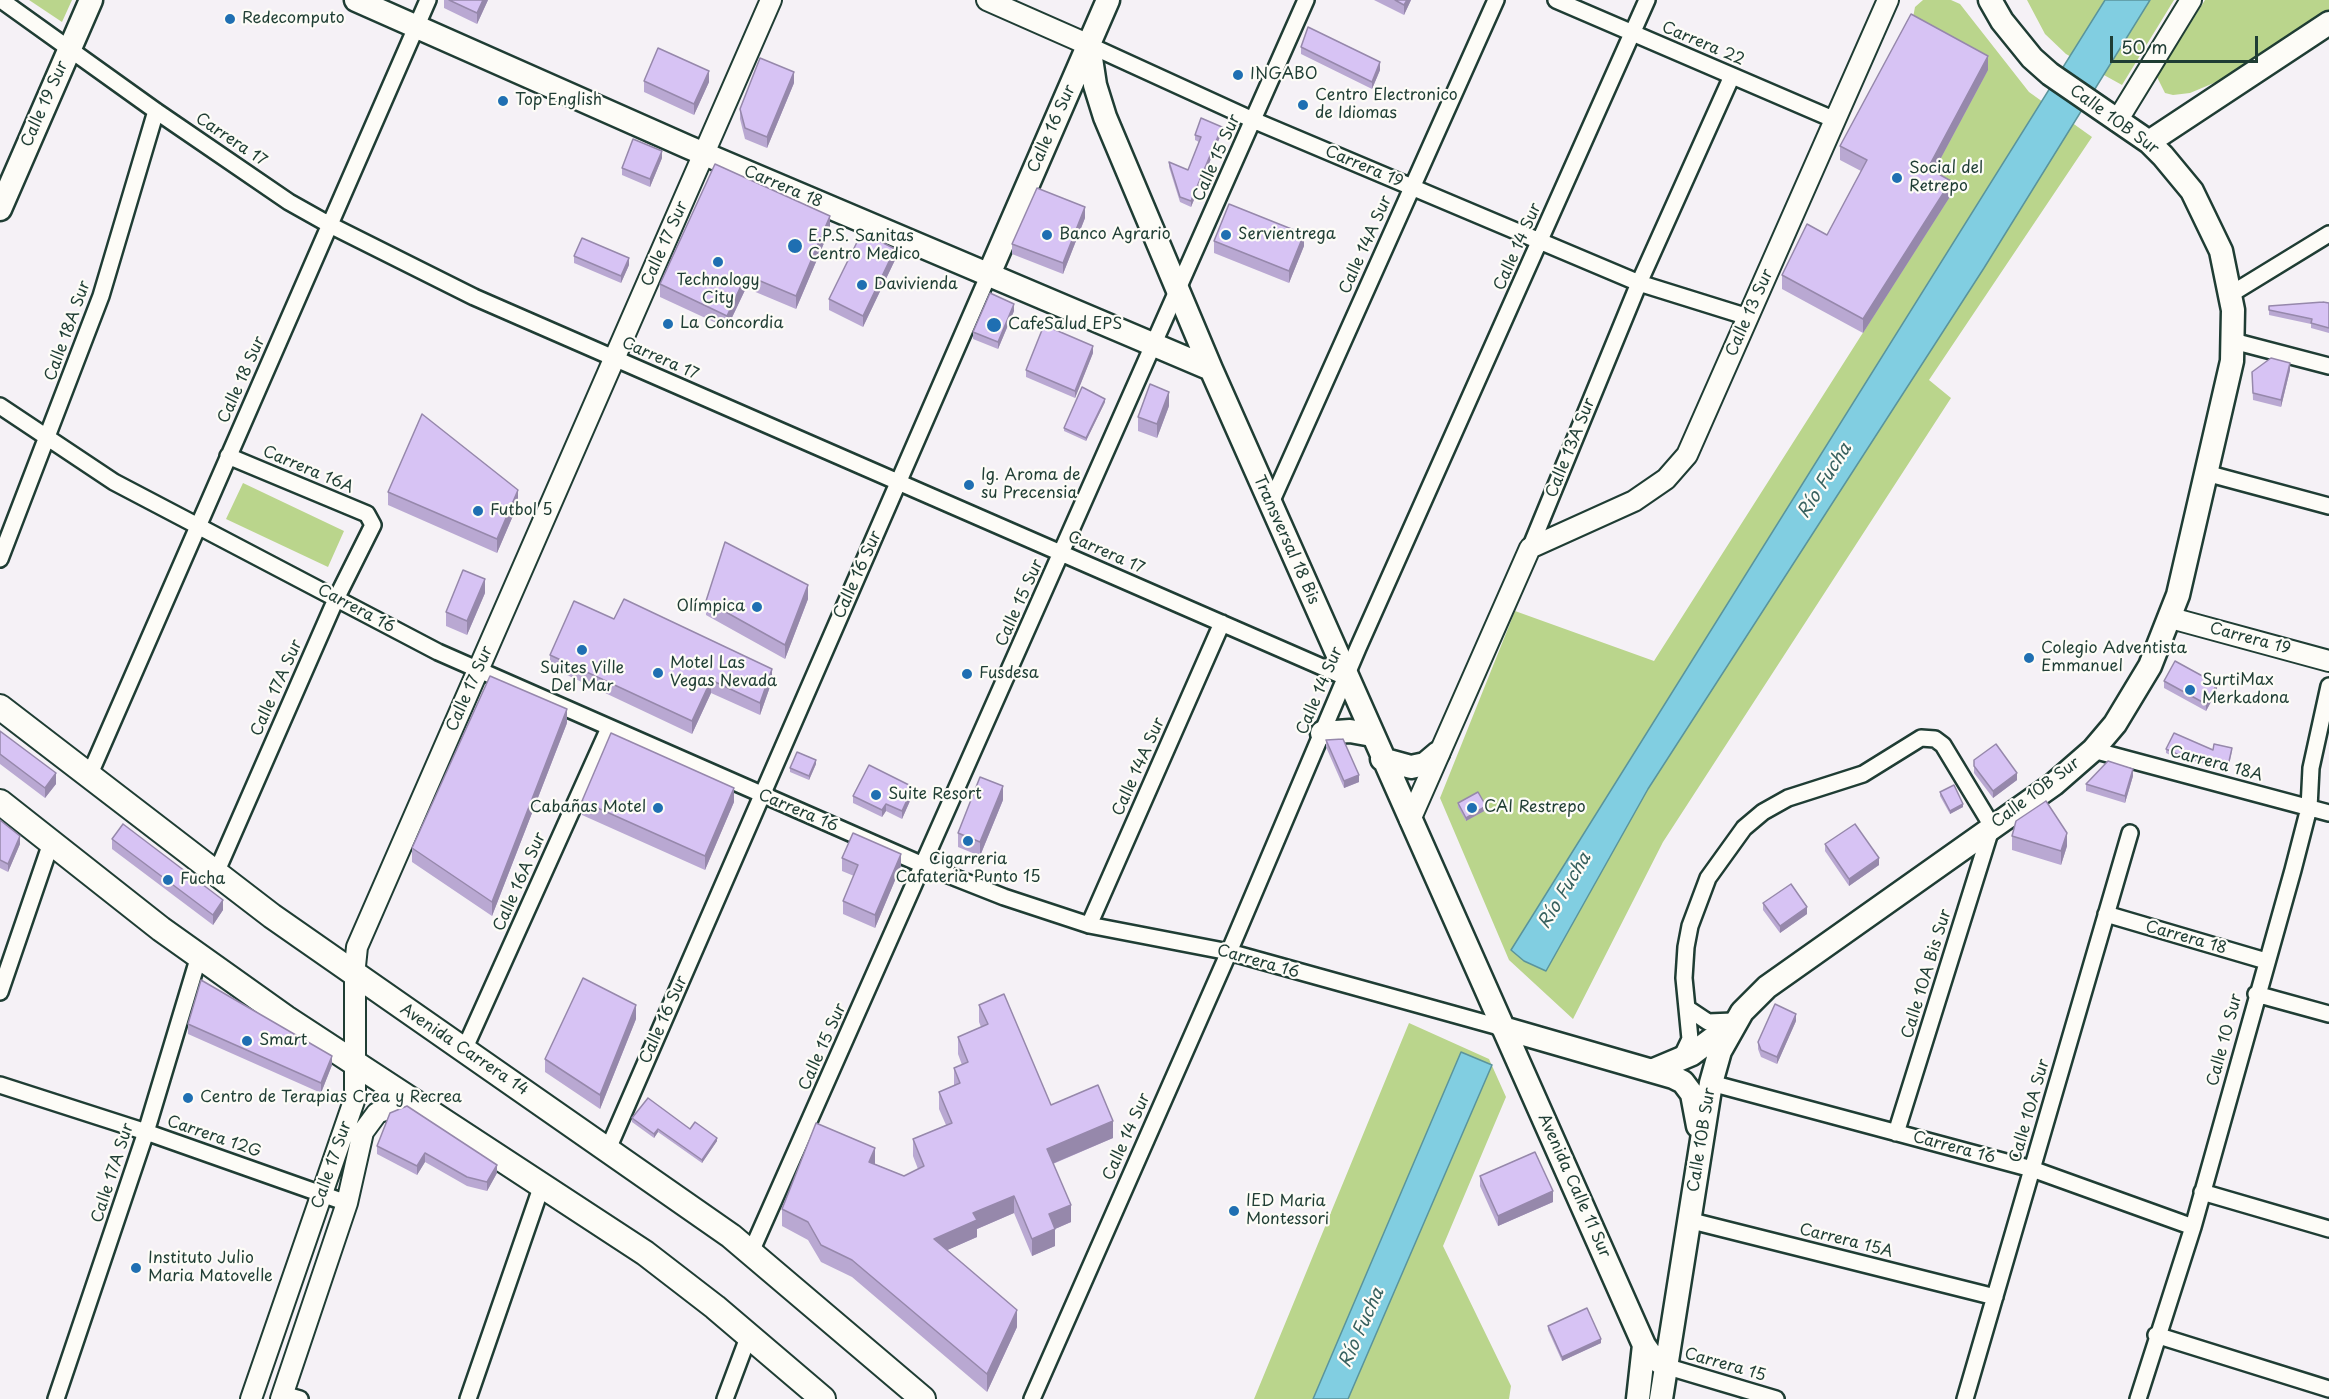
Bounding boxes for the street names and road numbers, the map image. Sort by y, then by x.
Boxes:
street label: Carrera 22 [1659,18,1747,70]
street label: Calle 19 Sur [17,58,73,150]
street label: Calle 10B Sur [2066,81,2162,159]
street label: Calle 16 Sur [1024,82,1080,176]
street label: Carrera 17 [192,109,270,171]
street label: Calle 15 Sur [1189,111,1245,205]
street label: Carrera 19 [1322,142,1406,192]
street label: Carrera 18 [741,162,825,212]
street label: Calle 14A Sur [1336,193,1396,297]
street label: Calle 17 Sur [638,198,692,290]
street label: Calle 14 Sur [1490,200,1546,294]
street label: Calle 13 Sur [1722,266,1778,360]
street label: Calle 18A Sur [41,278,95,384]
street label: Calle 18 Sur [214,334,270,426]
street label: Carrera 17 [619,334,701,384]
street label: Calle 13A Sur [1542,395,1600,501]
street label: Carrera 16A [260,442,356,498]
street label: Transversal 18 Bis [1249,472,1323,608]
street label: Calle 16 Sur [830,528,886,622]
street label: Carrera 17 [1065,528,1147,578]
street label: Calle 15 Sur [992,556,1048,650]
street label: Carrera 16 [314,581,398,637]
street label: Carrera 19 [2207,619,2293,659]
street label: Calle 17A Sur [247,637,307,739]
street label: Calle 17 Sur [443,643,497,735]
street label: Calle 14 Sur [1293,644,1347,738]
street label: Calle 14A Sur [1109,715,1169,819]
street label: Carrera 18A [2167,742,2265,786]
street label: Calle 10B Sur [1988,754,2084,832]
street label: Carrera 16 [755,786,841,836]
street label: Calle 16A Sur [490,830,550,934]
street label: Calle 10A Bis Sur [1898,907,1956,1041]
street label: Carrera 18 [2143,917,2229,959]
street label: Carrera 16 [1215,941,1301,983]
street label: Calle 16 Sur [636,973,692,1067]
street label: Calle 10 Sur [2203,992,2247,1088]
street label: Avenida Carrera 14 [396,1000,532,1100]
street label: Calle 15 Sur [795,1000,851,1094]
street label: Calle 10A Sur [2006,1057,2054,1165]
street label: Calle 10B Sur [1684,1086,1720,1194]
street label: Calle 14 Sur [1099,1090,1155,1184]
street label: Avenida Calle 11 Sur [1534,1111,1614,1261]
street label: Carrera 12G [164,1112,264,1162]
street label: Calle 17 Sur [308,1119,356,1211]
street label: Calle 17A Sur [88,1121,138,1225]
street label: Carrera 16 [1911,1128,1997,1168]
street label: Carrera 15A [1797,1220,1895,1262]
street label: Carrera 15 [1682,1344,1768,1386]

